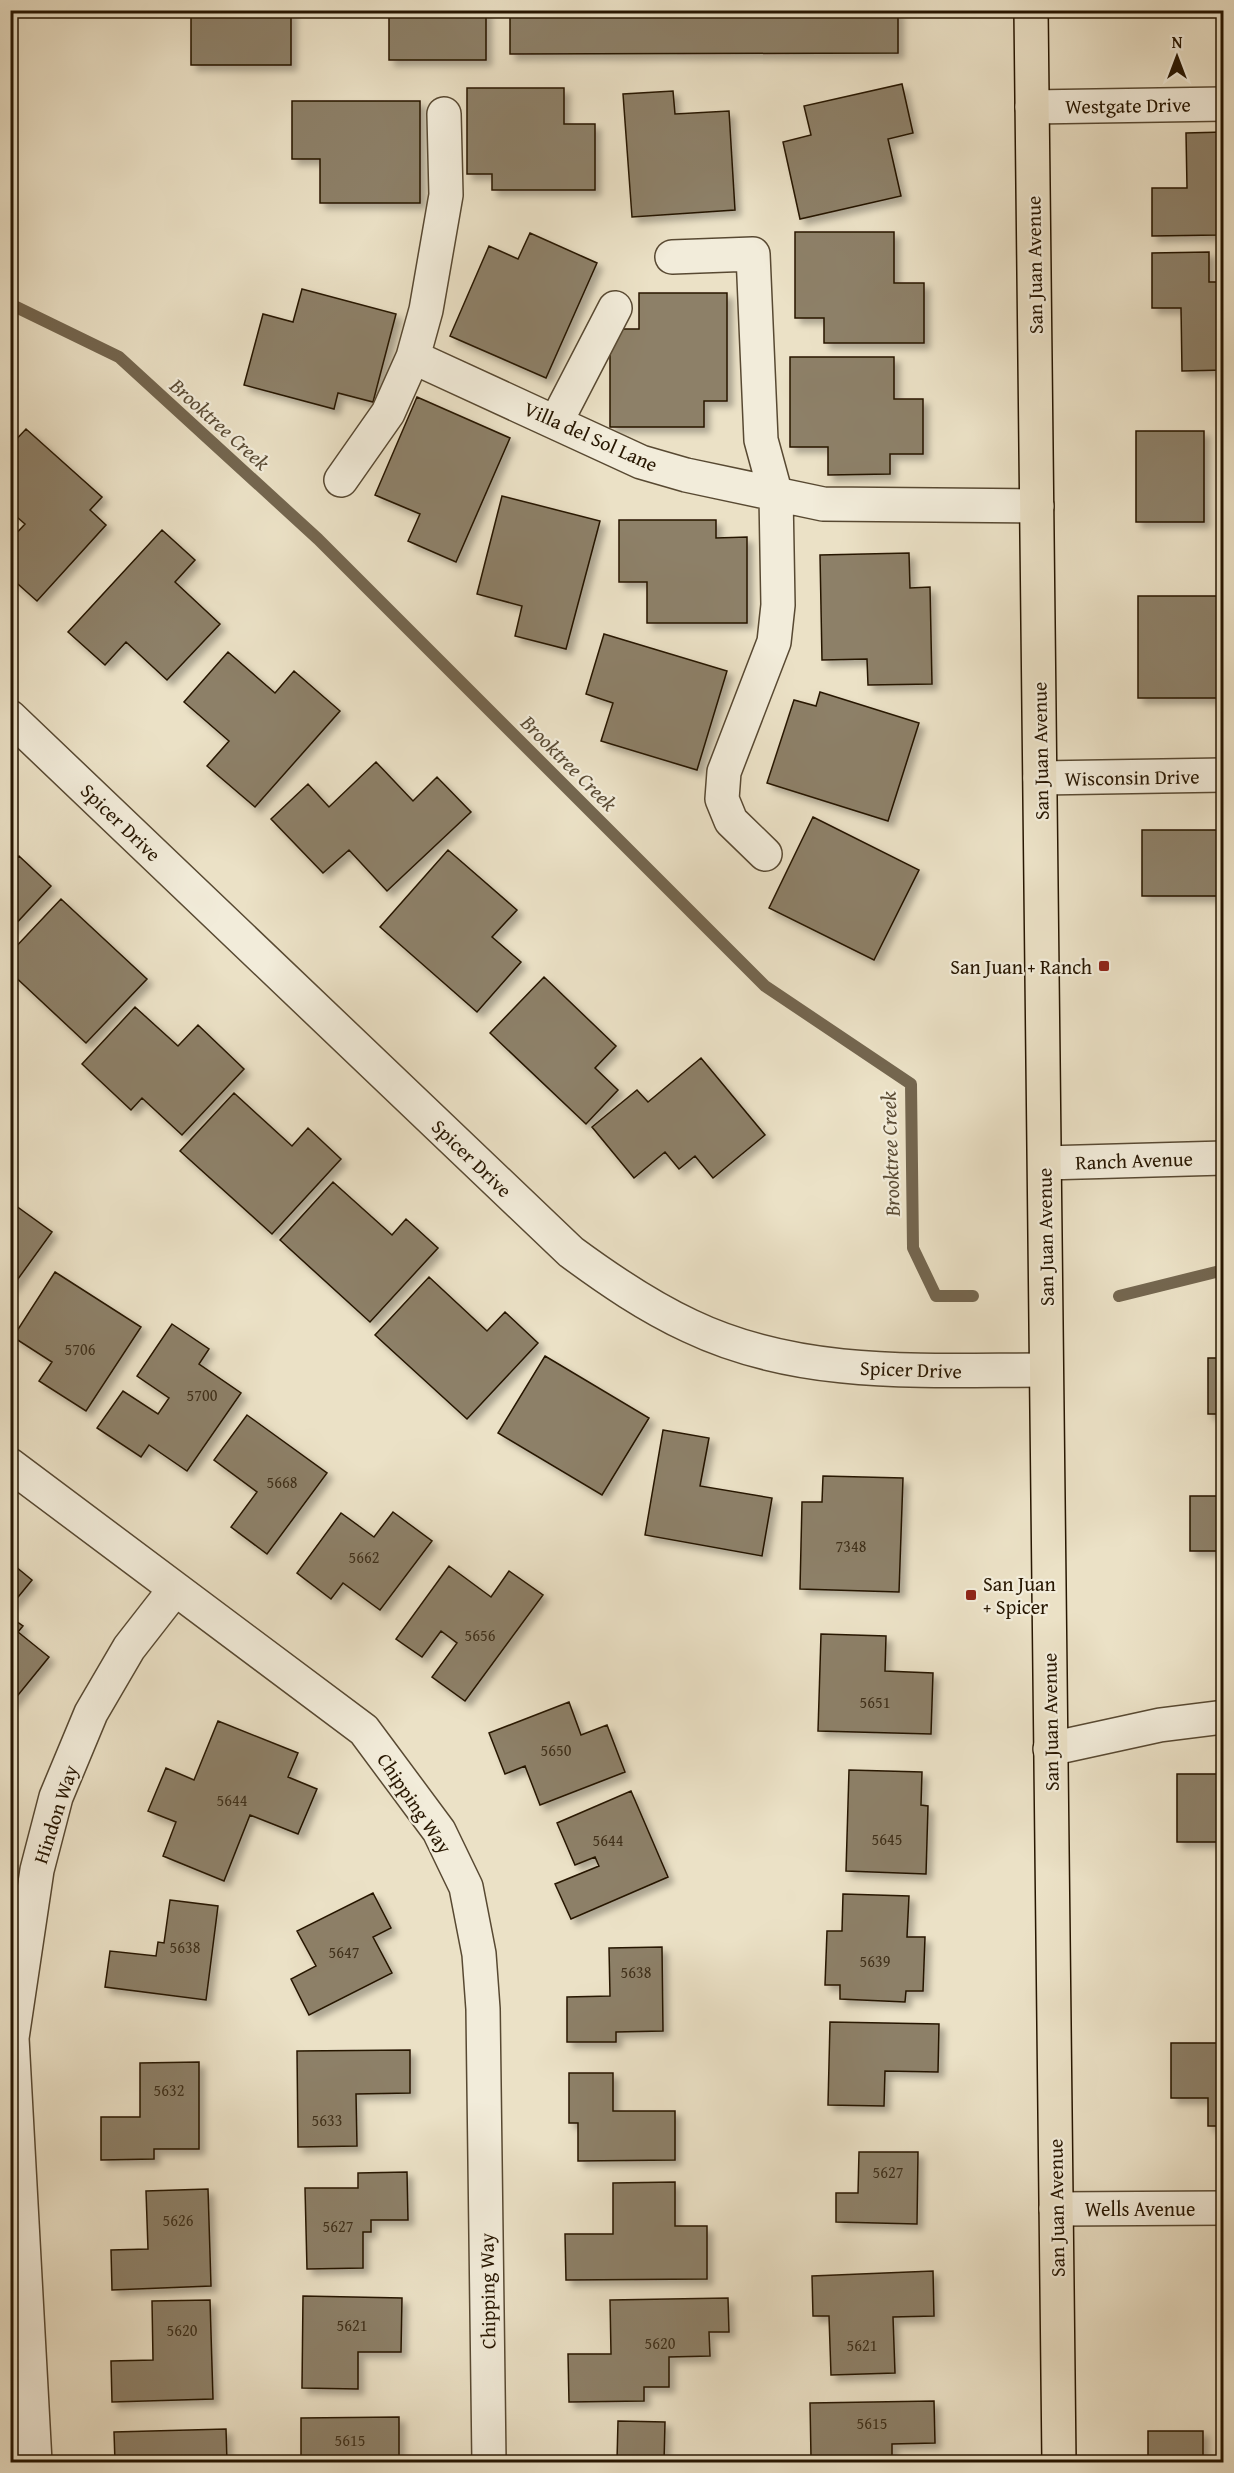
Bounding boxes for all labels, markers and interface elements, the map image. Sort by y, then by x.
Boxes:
north arrow [1147,27,1207,87]
text: N [1172,30,1183,54]
street label: Westgate Drive [1065,89,1191,121]
street label: San Juan Avenue [1018,195,1050,335]
water label: Brooktree Creek [162,370,277,478]
street label: Villa del Sol Lane [519,394,663,478]
street label: San Juan Avenue [1024,681,1056,821]
water label: Brooktree Creek [513,707,625,819]
street label: Wisconsin Drive [1064,761,1200,793]
street label: Spicer Drive [74,776,168,868]
place label: San Juan + Ranch [950,952,1092,981]
marker: San Juan + Ranch [1097,959,1111,973]
water label: Brooktree Creek [872,1091,908,1218]
street label: Spicer Drive [425,1112,519,1204]
street label: Ranch Avenue [1075,1143,1193,1177]
street label: San Juan Avenue [1029,1167,1061,1307]
house number: 5706 [65,1337,96,1361]
street label: Spicer Drive [860,1353,962,1385]
house number: 5700 [187,1383,218,1407]
house number: 5668 [267,1470,298,1494]
house number: 7348 [836,1534,867,1558]
house number: 5662 [349,1545,379,1569]
place label: San Juan + Spicer [983,1569,1056,1621]
marker: San Juan + Spicer [964,1588,978,1602]
house number: 5656 [465,1623,496,1647]
street label: San Juan Avenue [1034,1652,1066,1792]
house number: 5651 [860,1690,890,1714]
house number: 5650 [541,1738,572,1762]
street label: Chipping Way [371,1747,460,1859]
street label: Hindon Way [25,1761,85,1867]
house number: 5644 [217,1788,248,1812]
house number: 5645 [872,1827,902,1851]
house number: 5644 [593,1828,624,1852]
house number: 5638 [170,1935,201,1959]
house number: 5647 [329,1940,360,1964]
house number: 5639 [860,1949,891,1973]
house number: 5638 [621,1960,652,1984]
house number: 5632 [154,2078,184,2102]
house number: 5633 [312,2108,342,2132]
street label: San Juan Avenue [1040,2138,1072,2278]
house number: 5627 [873,2160,904,2184]
street label: Wells Avenue [1085,2194,1195,2223]
house number: 5626 [163,2208,194,2232]
house number: 5627 [323,2214,354,2238]
street label: Chipping Way [471,2233,503,2349]
house number: 5621 [337,2313,367,2337]
house number: 5620 [167,2318,198,2342]
house number: 5620 [645,2331,676,2355]
house number: 5621 [847,2333,877,2357]
house number: 5615 [857,2411,887,2435]
house number: 5615 [335,2428,365,2452]

